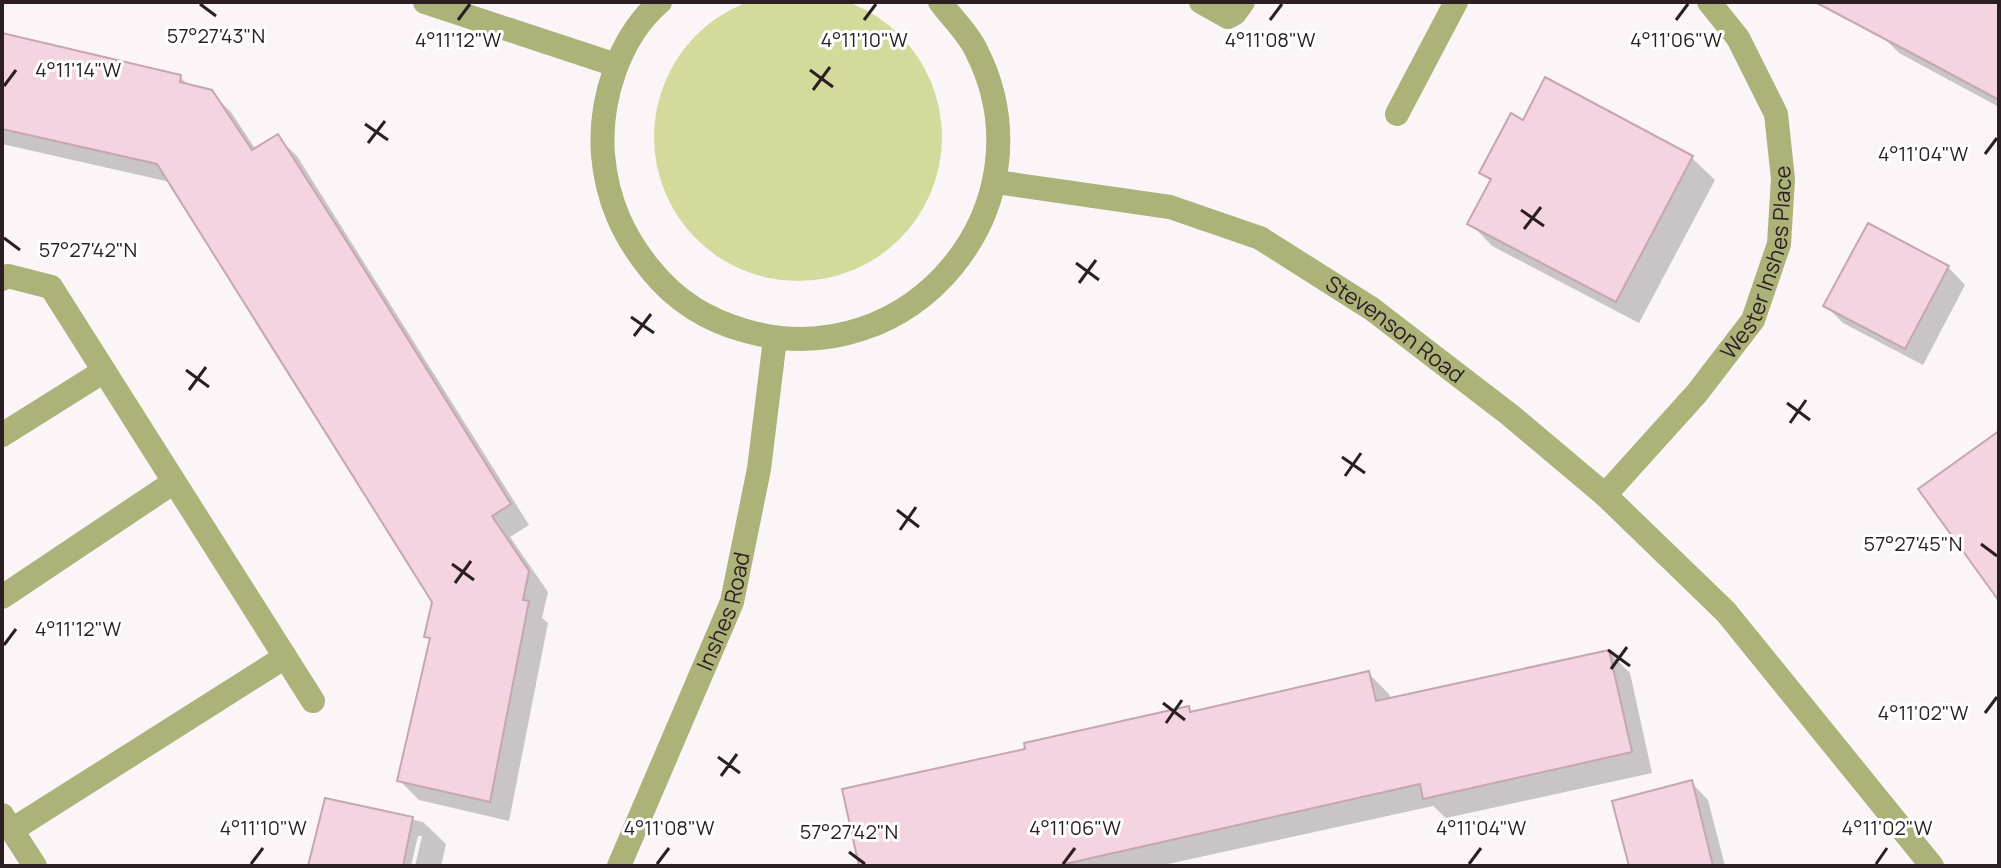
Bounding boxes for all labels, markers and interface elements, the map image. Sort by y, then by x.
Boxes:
text: 57°27'43"N [167,22,265,49]
text: 4°11'12"W [415,26,501,53]
text: 4°11'10"W [820,26,908,53]
text: 4°11'08"W [1224,26,1316,53]
text: 4°11'06"W [1630,26,1722,53]
text: 4°11'14"W [35,56,121,83]
text: 4°11'04"W [1878,140,1969,167]
street label: Wester Inshes Place [1713,164,1798,365]
text: 57°27'42"N [39,236,137,263]
street label: Stevenson Road [1320,268,1471,390]
text: 57°27'45"N [1864,530,1962,557]
street label: Inshes Road [689,549,757,675]
text: 4°11'12"W [35,615,121,642]
text: 4°11'02"W [1878,699,1969,726]
text: 4°11'10"W [219,814,307,841]
text: 4°11'08"W [623,814,715,841]
text: 4°11'06"W [1029,814,1121,841]
text: 4°11'04"W [1436,814,1527,841]
text: 4°11'02"W [1842,814,1933,841]
text: 57°27'42"N [800,818,898,845]

